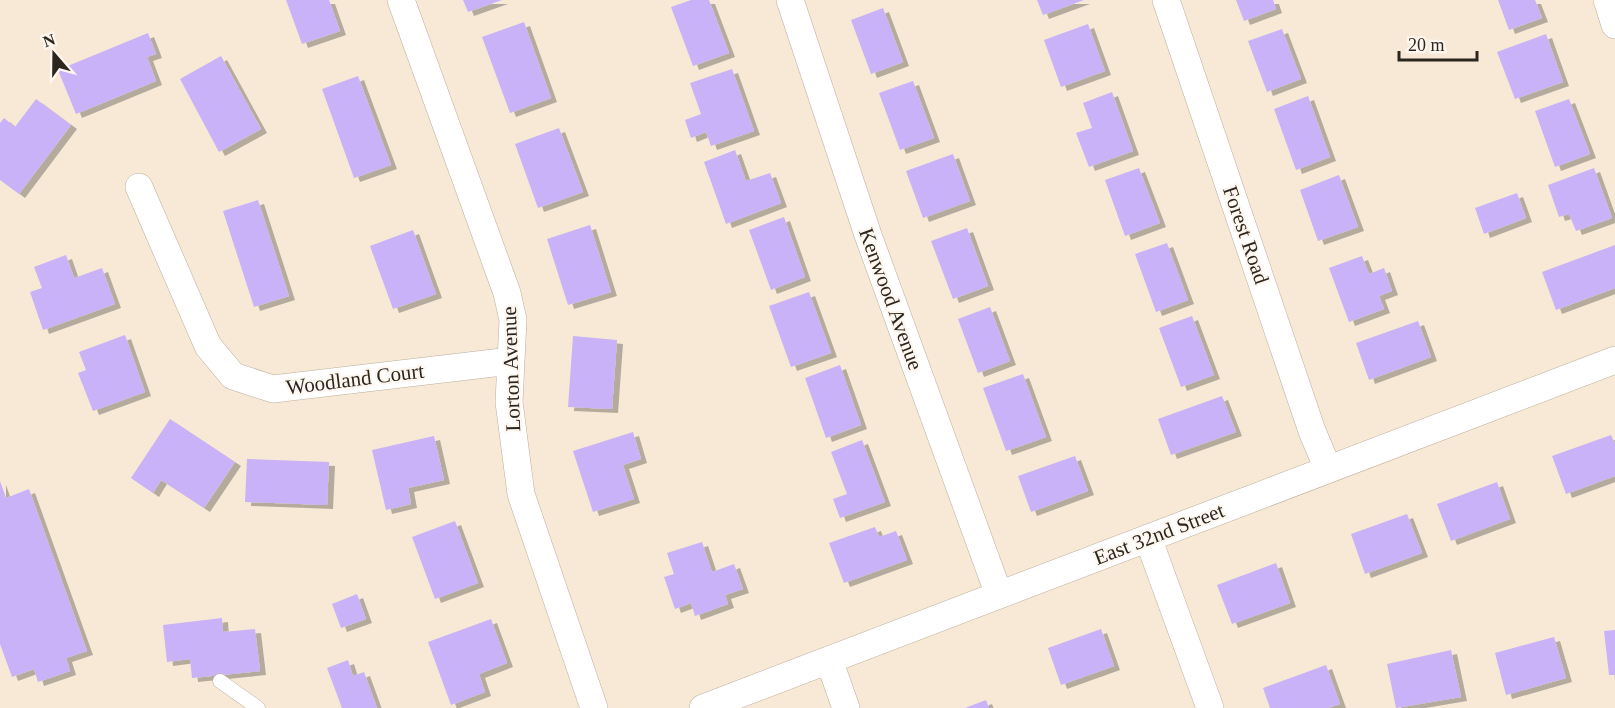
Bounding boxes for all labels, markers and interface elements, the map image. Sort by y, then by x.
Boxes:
north arrow [24,24,84,84]
scale bar [1399,24,1477,62]
text: N [41,30,58,50]
text: 20 m [1408,35,1445,55]
street label: Forest Road [1218,183,1274,288]
street label: Kenwood Avenue [854,225,928,373]
street label: Lorton Avenue [497,306,525,432]
street label: Woodland Court [285,359,426,399]
street label: East 32nd Street [1090,498,1228,570]

